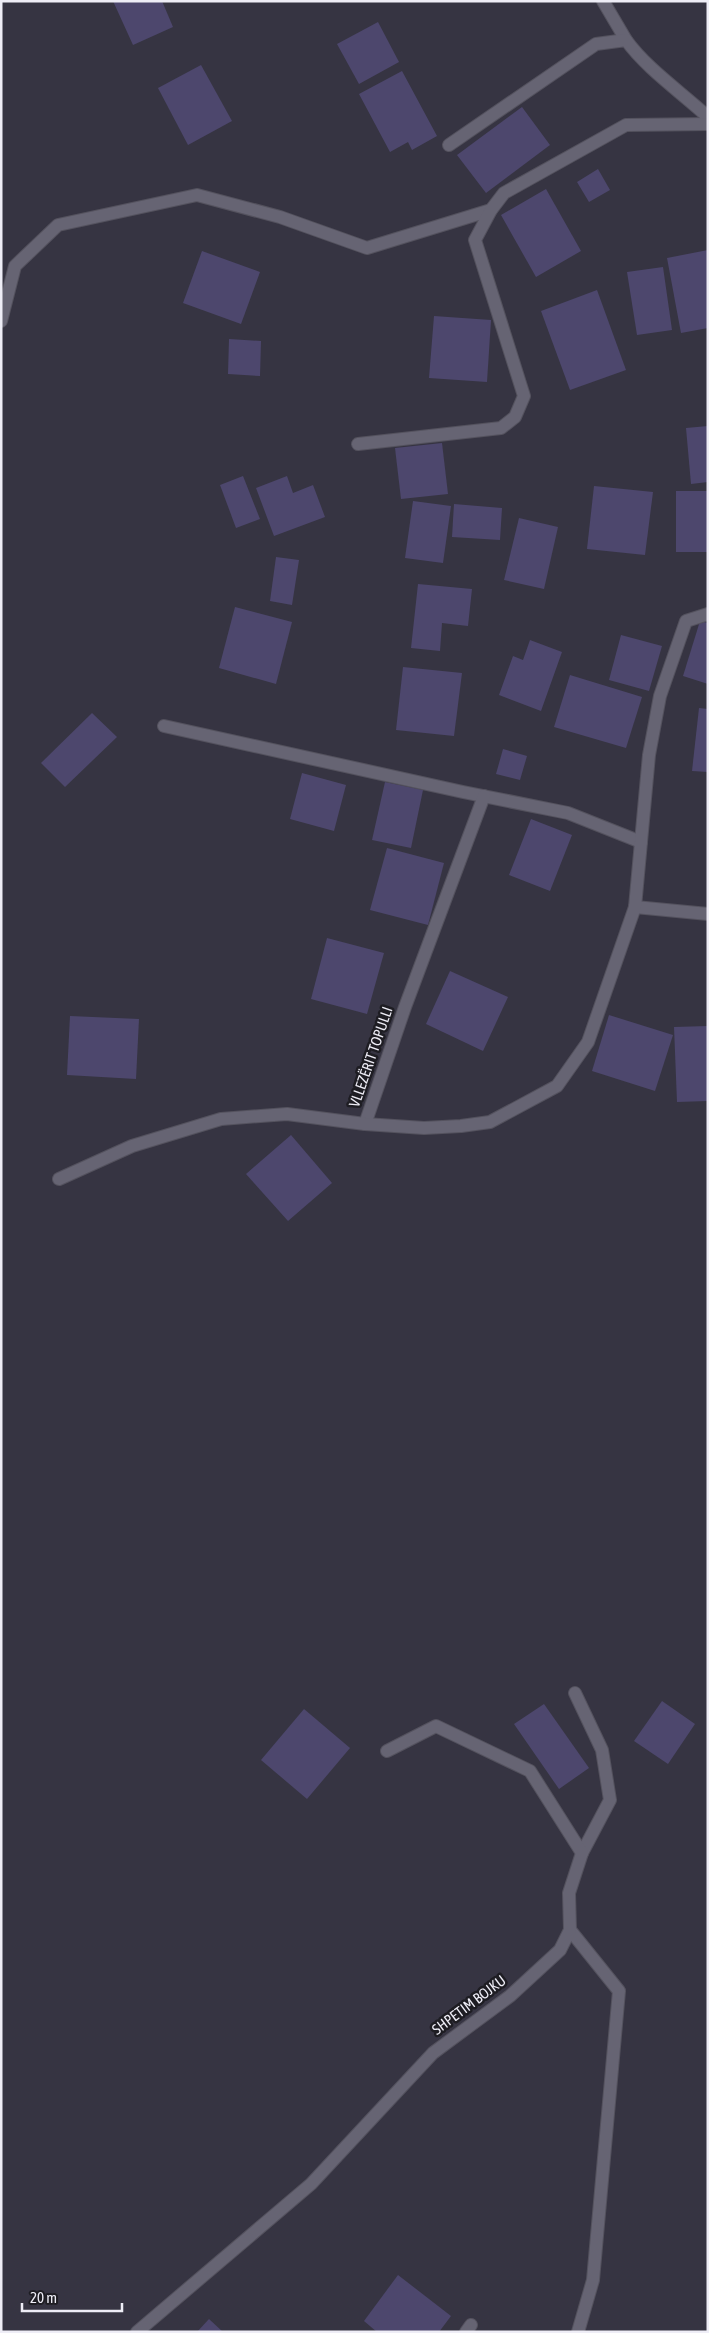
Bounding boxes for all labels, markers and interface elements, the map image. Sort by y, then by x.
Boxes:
street label: VLLEZËRIT TOPULLI [345,1004,396,1109]
street label: SHPETIM BOJKU [429,1971,509,2038]
scale bar [22,2280,122,2312]
text: 20 m [30,2289,57,2306]

